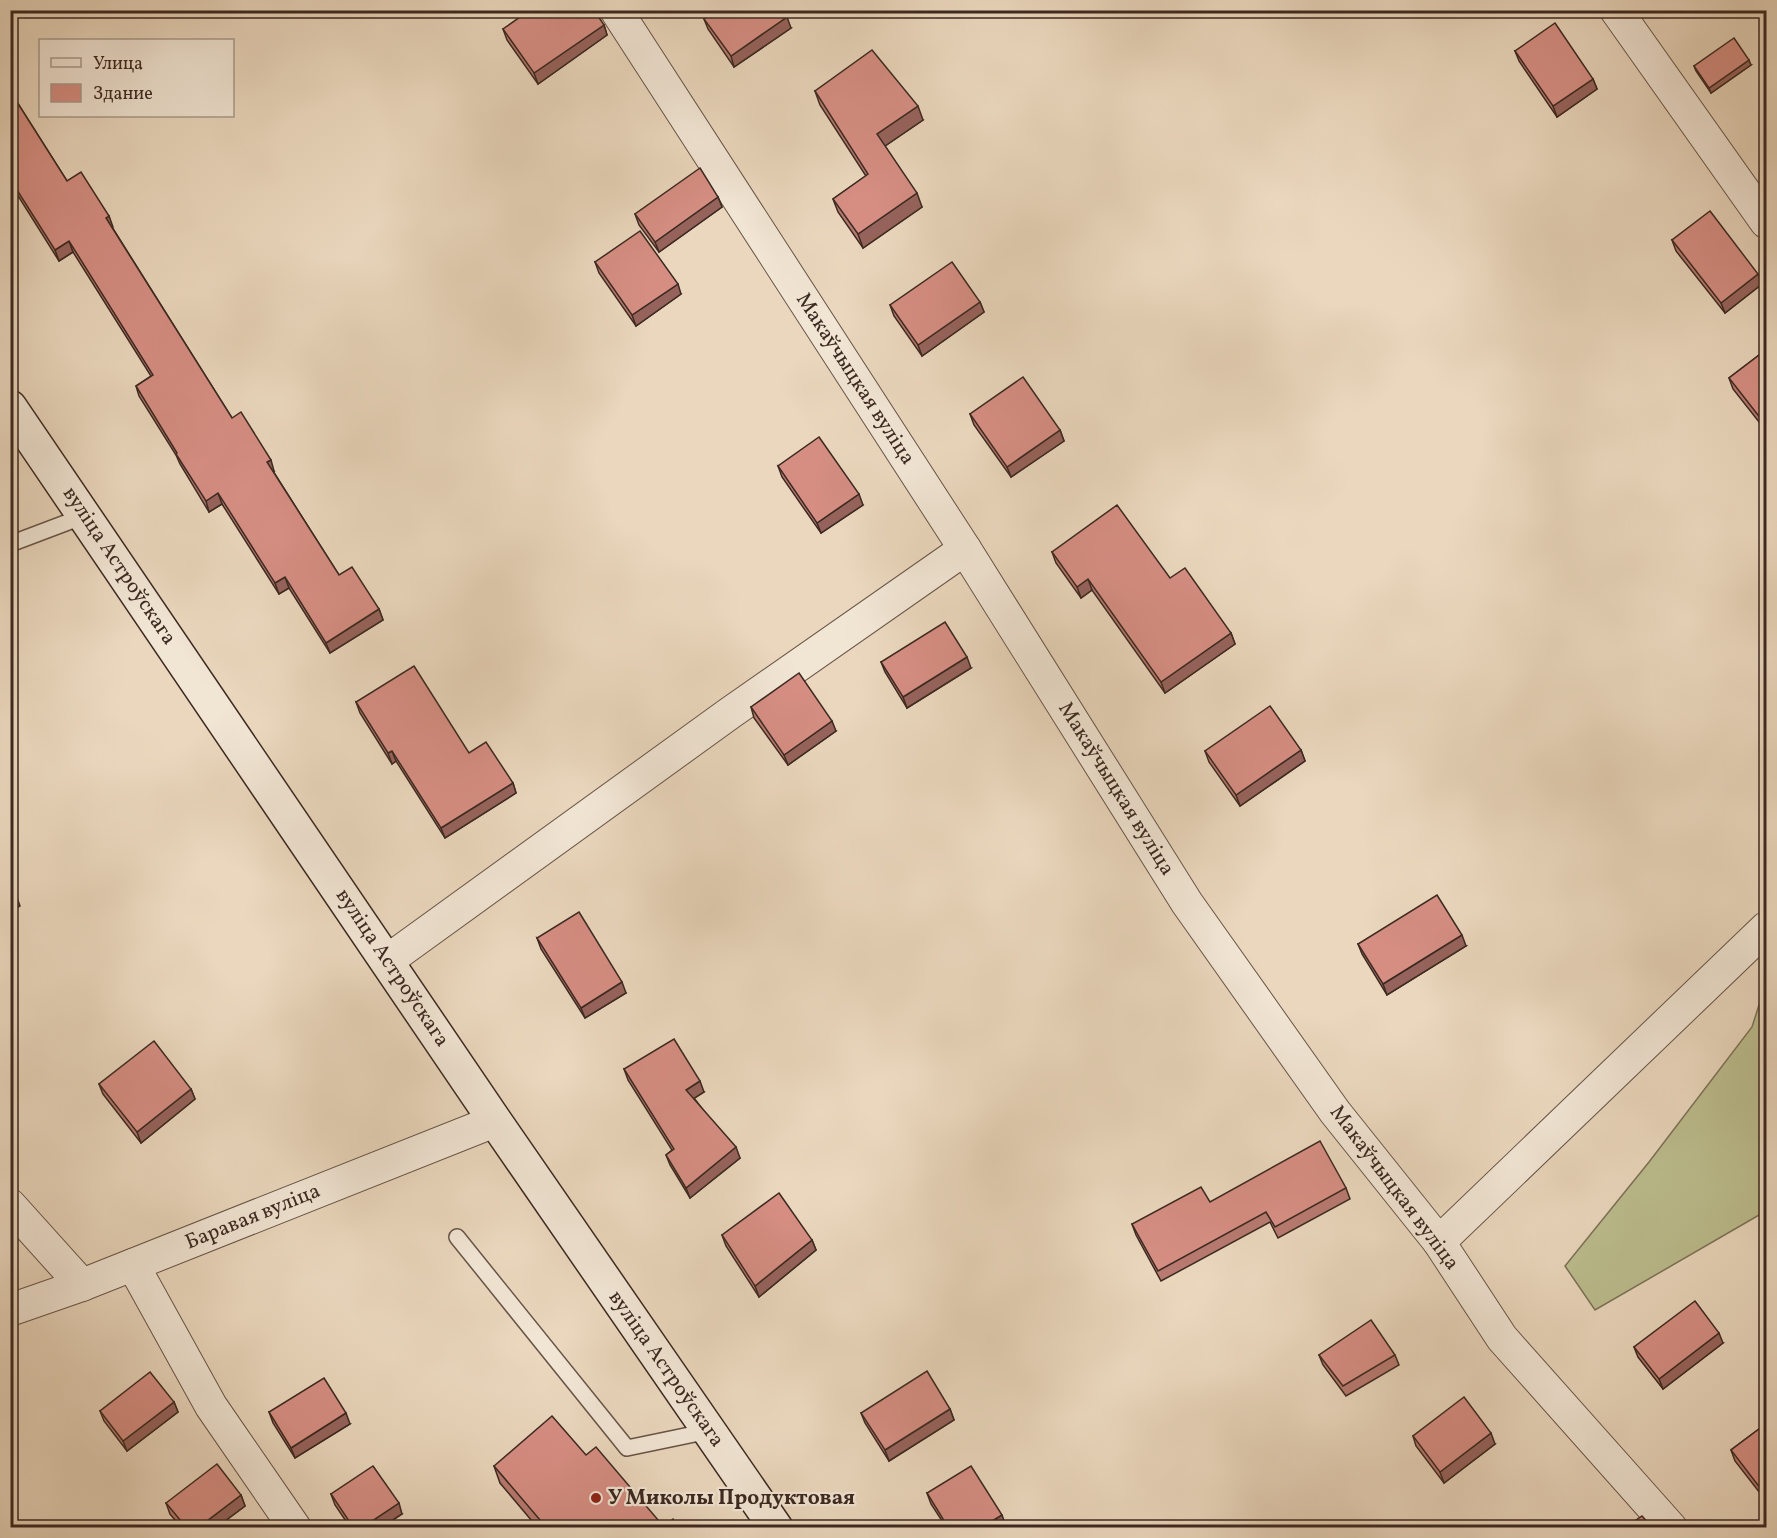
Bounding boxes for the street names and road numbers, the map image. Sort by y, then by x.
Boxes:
street label: Макаўчыцкая вуліца [788,287,922,471]
street label: вуліца Астроўскага [55,481,183,651]
street label: Макаўчыцкая вуліца [1051,697,1181,881]
street label: вуліца Астроўскага [328,883,456,1053]
street label: Макаўчыцкая вуліца [1322,1099,1466,1277]
street label: Баравая вуліца [181,1177,325,1257]
street label: вуліца Астроўскага [601,1285,731,1453]

